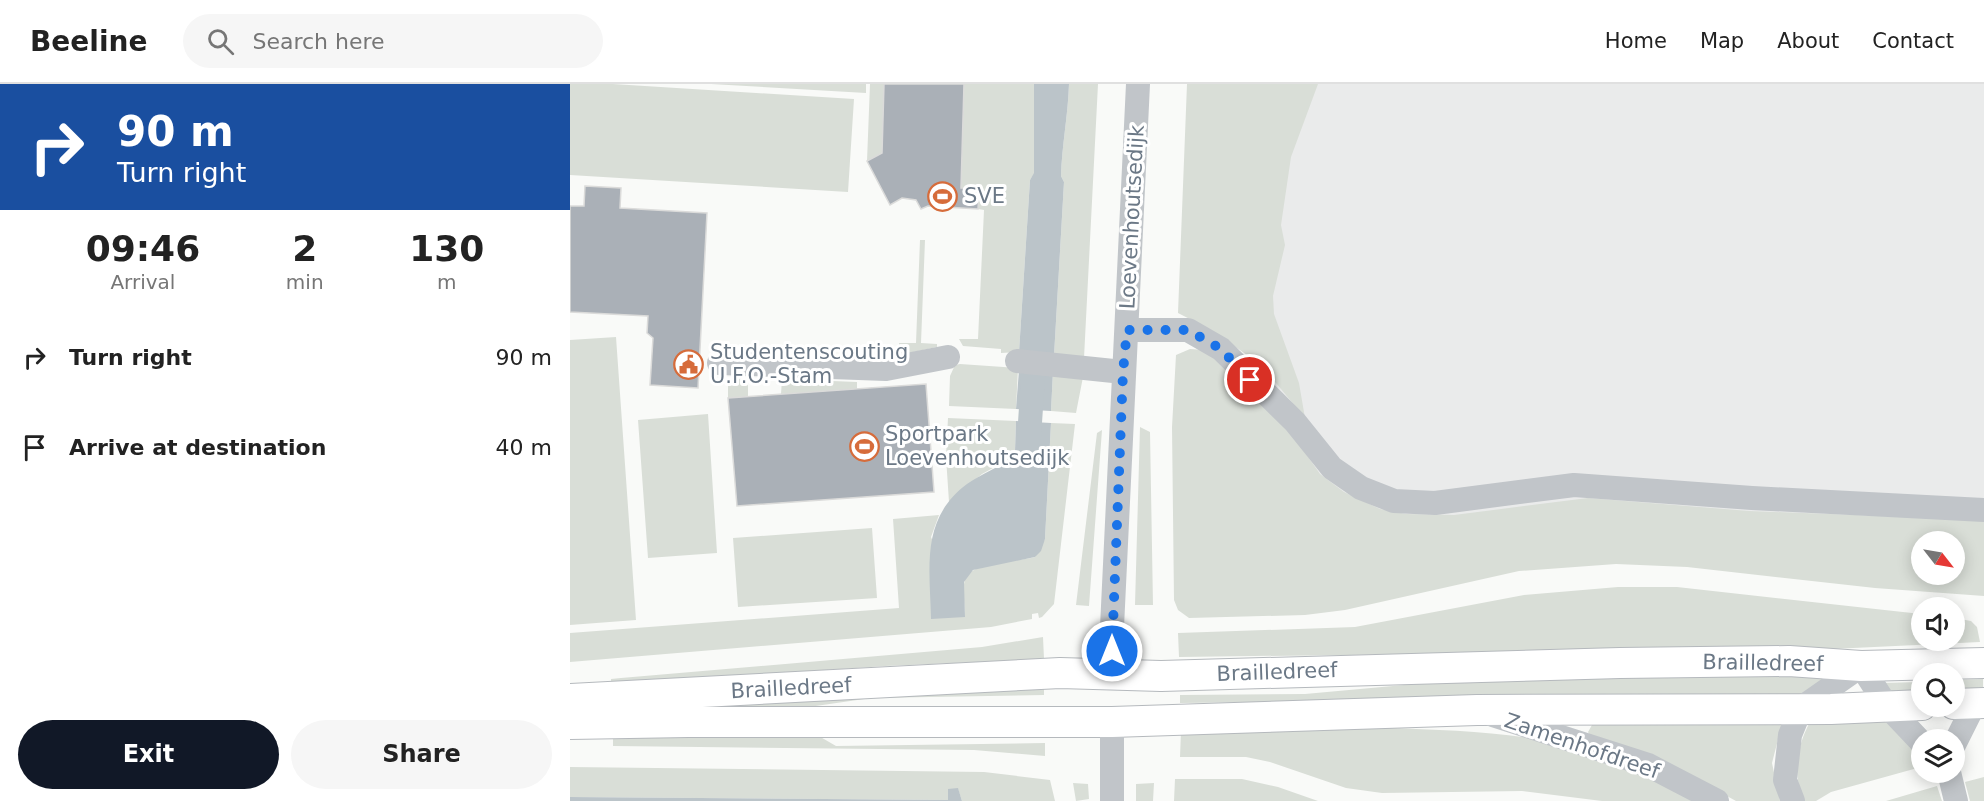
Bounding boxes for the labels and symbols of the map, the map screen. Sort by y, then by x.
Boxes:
street label: Loevenhoutsedijk [1115,123,1149,310]
sports icon: SVE [927,180,959,212]
place label: SVE [964,184,1005,208]
place label: Studentenscouting U.F.O.-Stam [710,340,908,388]
public building icon: Studentenscouting U.F.O.-Stam [673,348,705,380]
pin [1224,354,1275,405]
place label: Sportpark Loevenhoutsedijk [885,422,1070,470]
sports icon: Sportpark Loevenhoutsedijk [848,430,880,462]
north arrow [1911,531,1965,585]
position arrow [1080,619,1144,683]
street label: Brailledreef [1702,650,1824,676]
street label: Brailledreef [1216,658,1339,686]
street label: Brailledreef [730,673,853,703]
street label: Zamenhofdreef [1501,708,1663,784]

